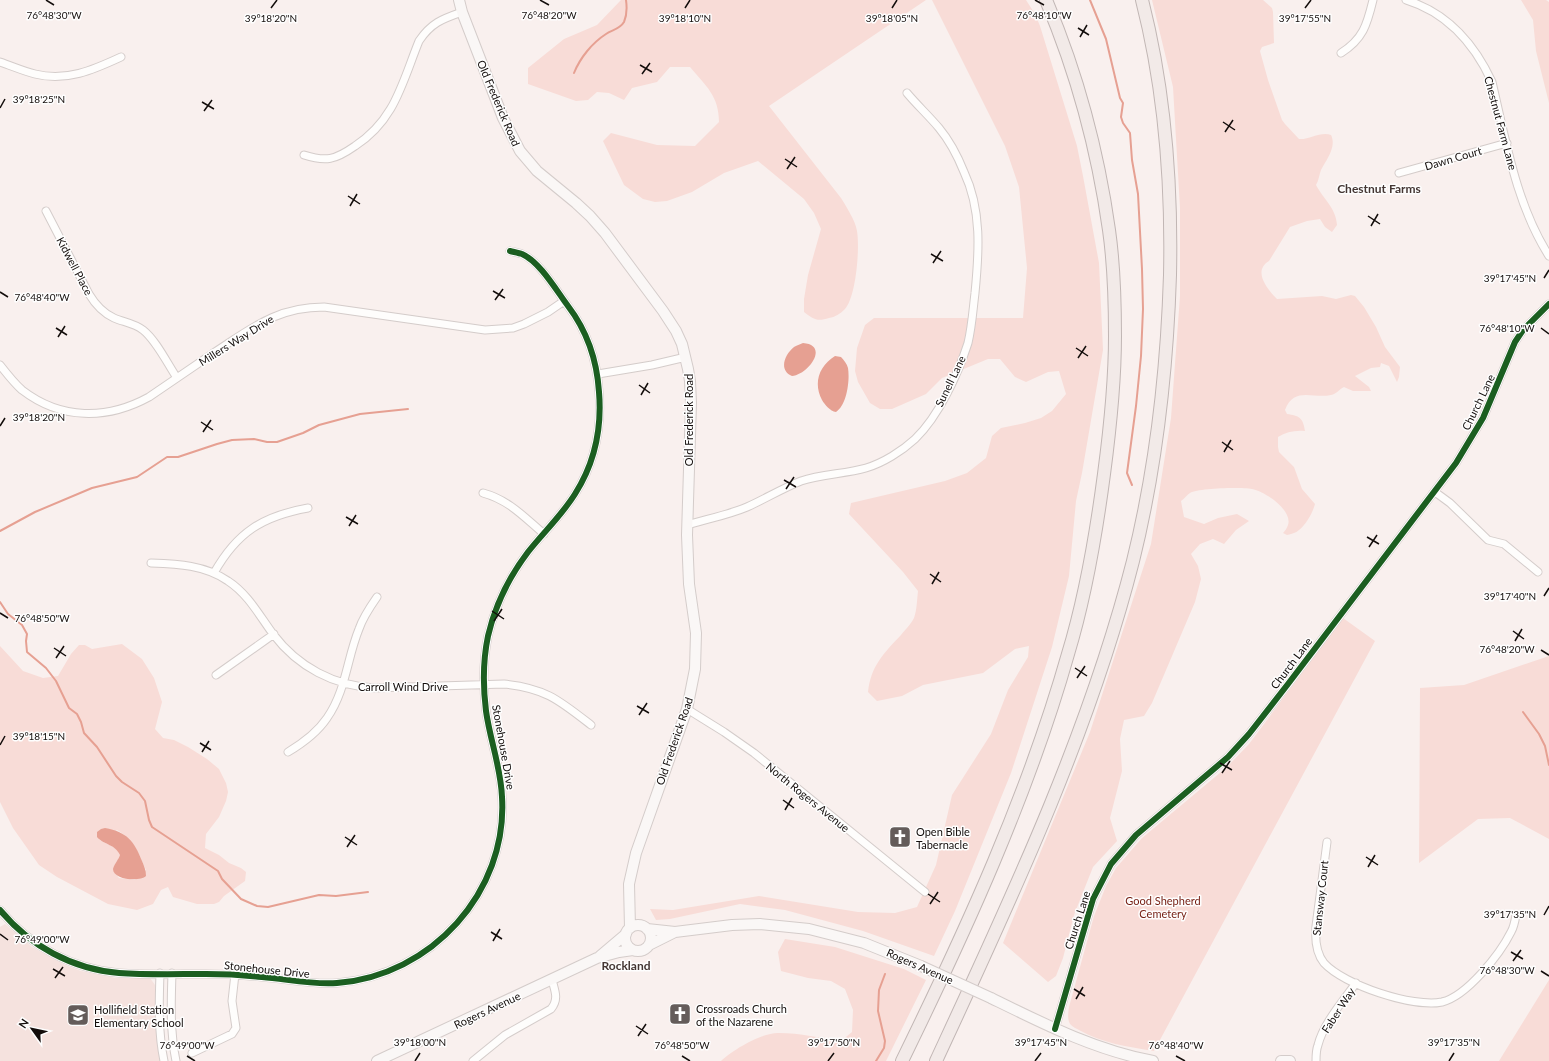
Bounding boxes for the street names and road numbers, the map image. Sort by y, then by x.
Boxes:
street label: Old Frederick Road [475,58,523,148]
street label: Chestnut Farm Lane [1482,75,1520,172]
street label: Dawn Court [1423,144,1483,172]
street label: Kidwell Place [54,235,96,297]
street label: Millers Way Drive [196,312,276,368]
street label: Sunell Lane [932,353,968,409]
street label: Church Lane [1459,372,1497,432]
street label: Old Frederick Road [682,374,695,466]
street label: Church Lane [1268,635,1315,691]
street label: Carroll Wind Drive [358,680,448,693]
street label: Old Frederick Road [653,695,695,787]
street label: Stonehouse Drive [490,704,518,791]
street label: North Rogers Avenue [764,759,852,835]
street label: Stansway Court [1310,860,1330,936]
street label: Church Lane [1061,889,1093,951]
street label: Rogers Avenue [885,945,956,987]
street label: Stonehouse Drive [224,958,311,980]
street label: Faber Way [1319,985,1358,1035]
street label: Rogers Avenue [452,989,522,1031]

